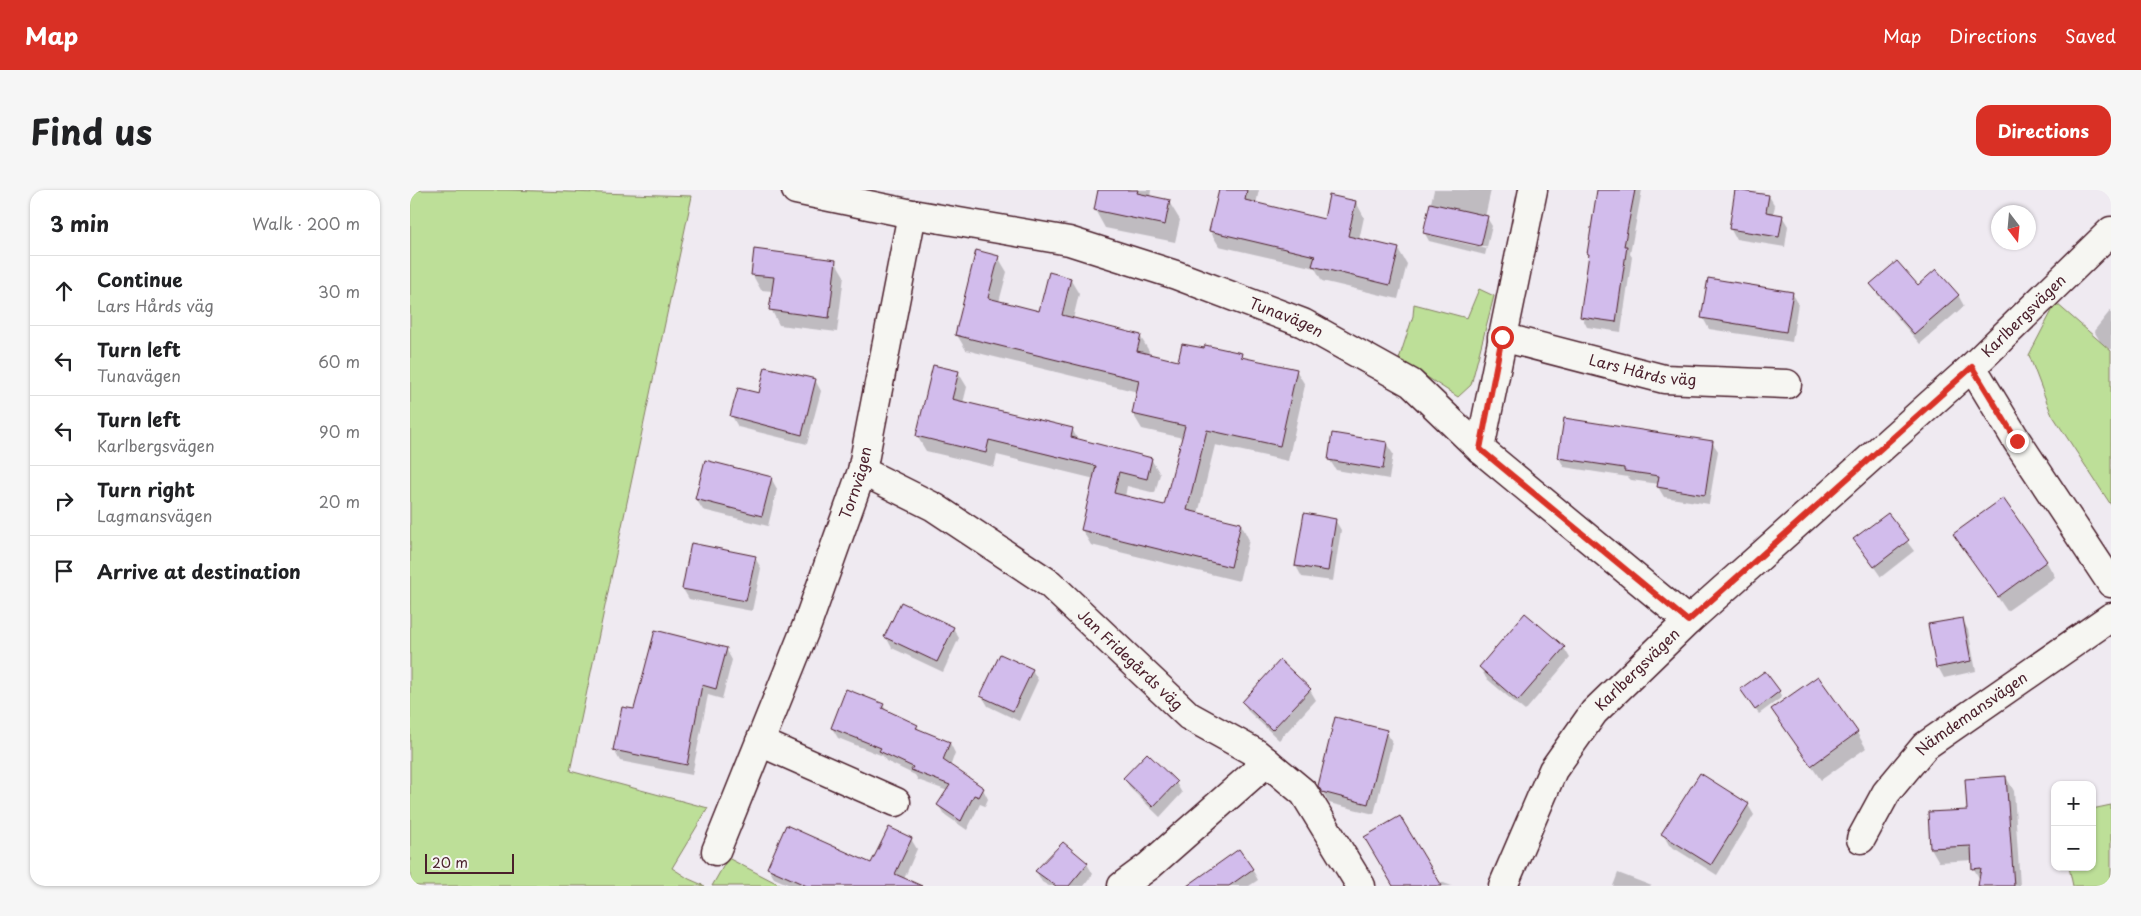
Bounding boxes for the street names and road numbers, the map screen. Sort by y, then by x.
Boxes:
street label: Karlbergsvägen [1976,268,2070,362]
street label: Tunavägen [1246,291,1328,342]
street label: Lars Hårds väg [1587,347,1697,390]
street label: Tornvägen [833,444,877,522]
street label: Jan Fridegårds väg [1073,603,1189,715]
street label: Karlbergsvägen [1589,622,1684,715]
street label: Nämdemansvägen [1909,665,2032,760]

